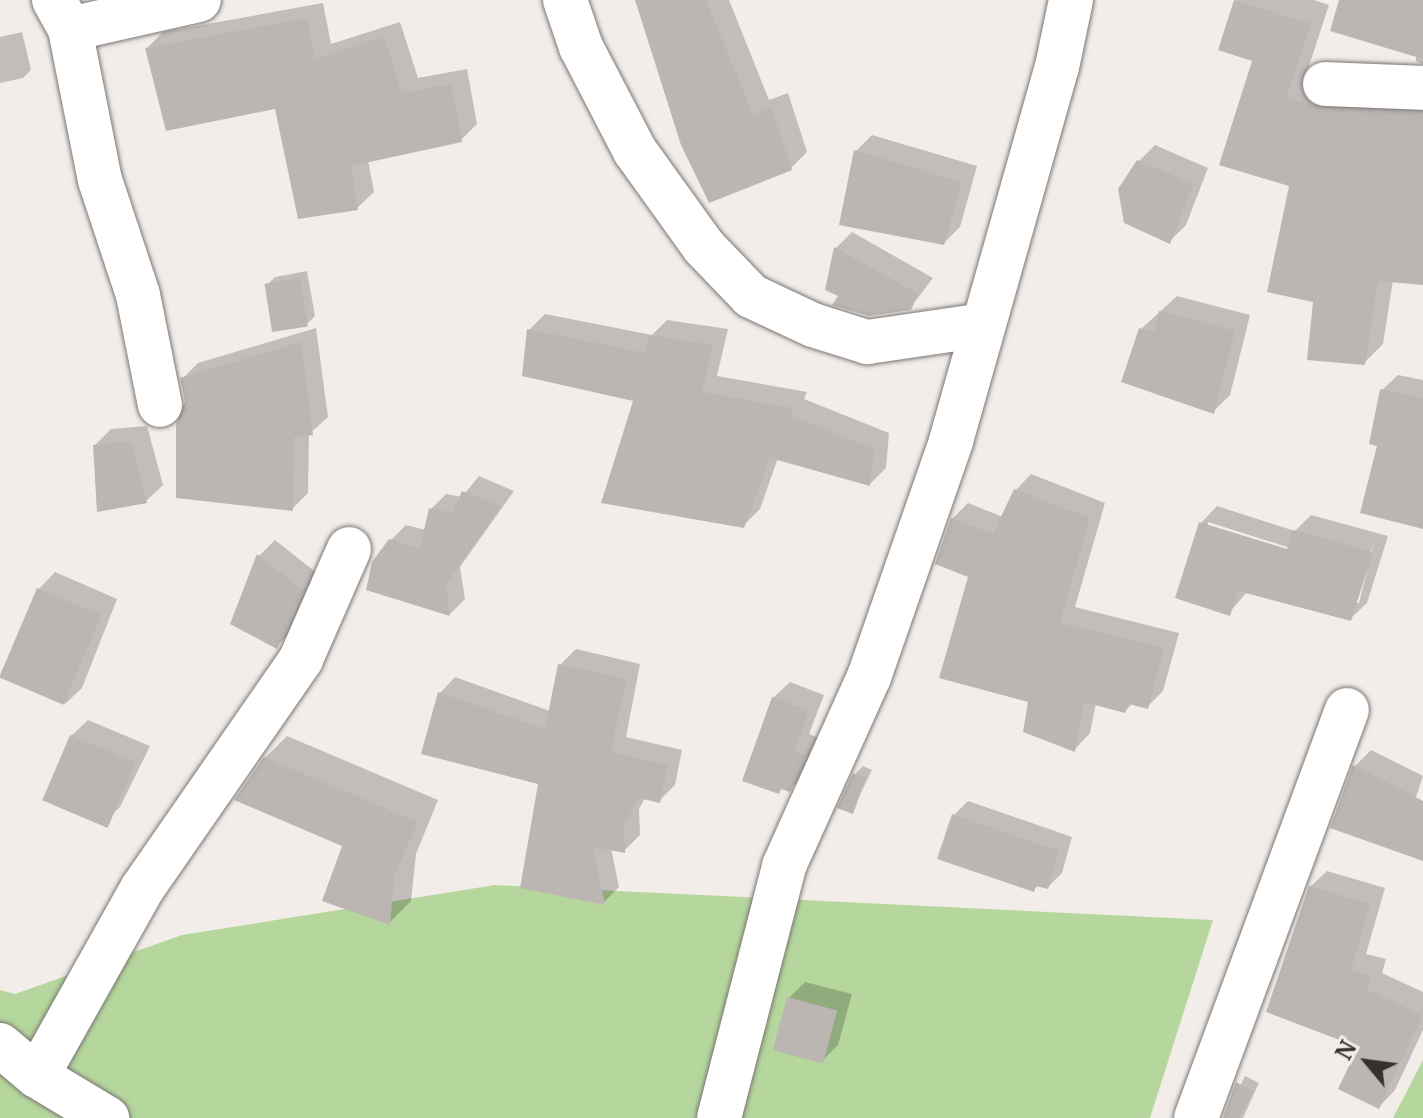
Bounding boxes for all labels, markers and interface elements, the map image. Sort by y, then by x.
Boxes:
north arrow [1327,1022,1407,1102]
text: N [1330,1036,1362,1065]

